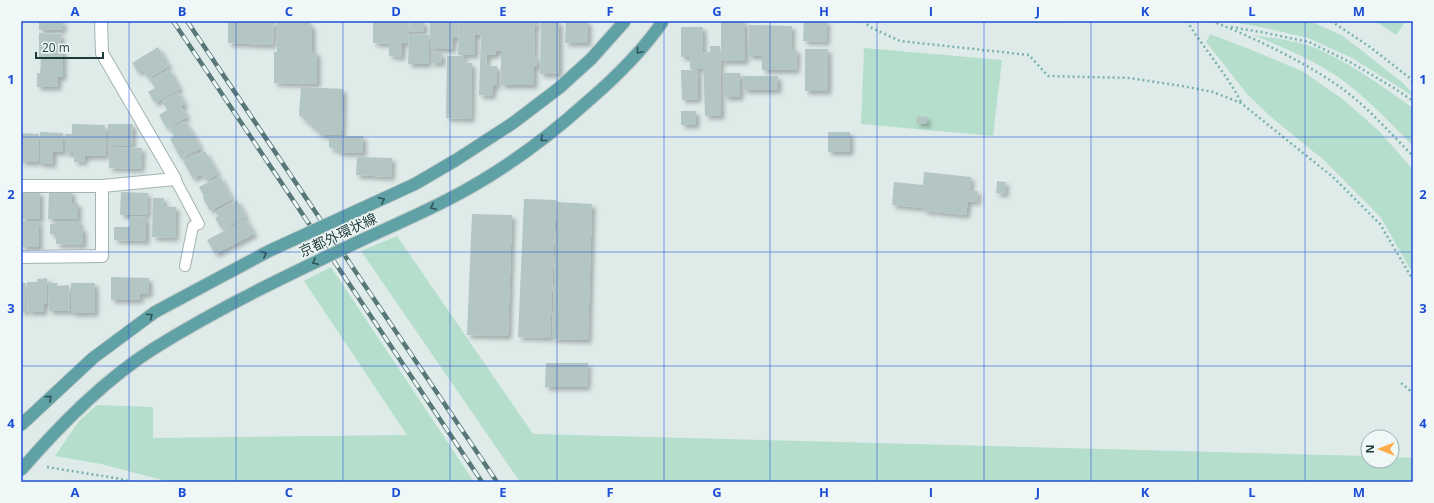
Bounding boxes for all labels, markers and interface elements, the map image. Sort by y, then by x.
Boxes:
text: A [71,2,80,20]
text: B [178,2,187,20]
text: C [285,2,293,20]
text: D [391,2,401,20]
text: E [499,2,507,20]
text: F [606,2,614,20]
text: G [712,2,722,20]
text: H [819,2,829,20]
text: I [929,2,933,20]
text: J [1035,2,1040,20]
text: K [1141,2,1150,20]
text: L [1248,2,1256,20]
text: M [1353,2,1365,20]
scale bar [36,34,103,60]
text: 20 m [42,39,70,56]
one-way arrow [636,47,643,54]
text: 1 [7,70,15,88]
text: 1 [1419,70,1427,88]
one-way arrow [540,134,547,142]
text: 2 [7,185,15,203]
text: 2 [1419,185,1427,203]
one-way arrow [378,197,385,205]
one-way arrow [429,202,437,210]
street label: 京都外環状線 [296,208,380,261]
one-way arrow [260,251,267,259]
one-way arrow [312,257,319,265]
text: 3 [7,299,15,317]
text: 3 [1419,299,1427,317]
one-way arrow [145,314,152,321]
one-way arrow [44,395,52,403]
text: 4 [7,414,15,432]
text: 4 [1419,414,1427,432]
north arrow [1360,429,1400,469]
text: N [1362,445,1377,453]
text: A [71,483,80,501]
text: B [178,483,187,501]
text: C [285,483,293,501]
text: D [391,483,401,501]
text: E [499,483,507,501]
text: F [606,483,614,501]
text: G [712,483,722,501]
text: H [819,483,829,501]
text: I [929,483,933,501]
text: J [1035,483,1040,501]
text: K [1141,483,1150,501]
text: L [1248,483,1256,501]
text: M [1353,483,1365,501]

